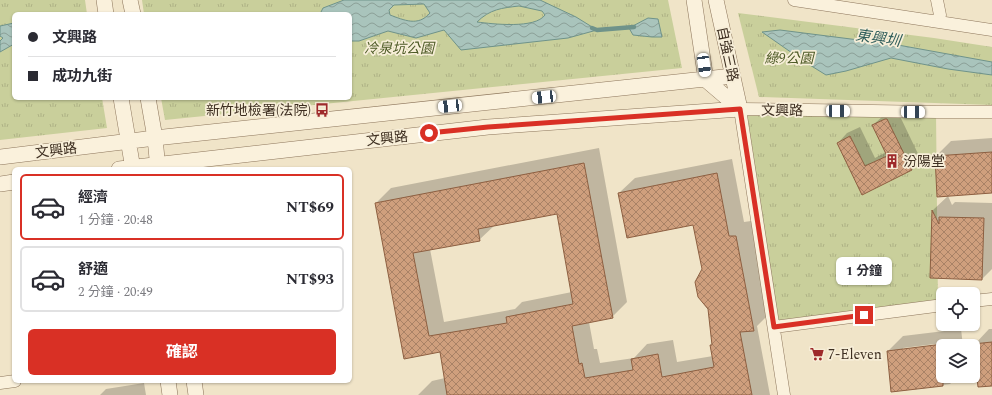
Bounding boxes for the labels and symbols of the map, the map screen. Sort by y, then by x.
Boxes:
water label: 東興圳 [854,24,904,53]
street label: 自強三路 [711,25,744,84]
park label: 冷泉坑公園 [364,38,436,59]
park label: 綠9公園 [765,48,815,69]
car [696,52,712,78]
car [531,90,557,104]
car [437,99,463,113]
place label: 新竹地檢署(法院) [206,100,311,121]
street label: 文興路 [761,100,803,121]
bus stop icon: 新竹地檢署(法院) [314,102,330,118]
car [826,105,850,117]
car [901,106,925,118]
route start [420,124,438,142]
street label: 文興路 [365,126,409,151]
street label: 文興路 [34,138,78,163]
place label: 汾陽堂 [903,151,945,172]
building icon: 汾陽堂 [884,153,900,169]
callout: 1 分鐘 [836,257,892,285]
route end [855,306,873,324]
place label: 7-Eleven [828,344,882,365]
supermarket icon: 7-Eleven [809,346,825,362]

